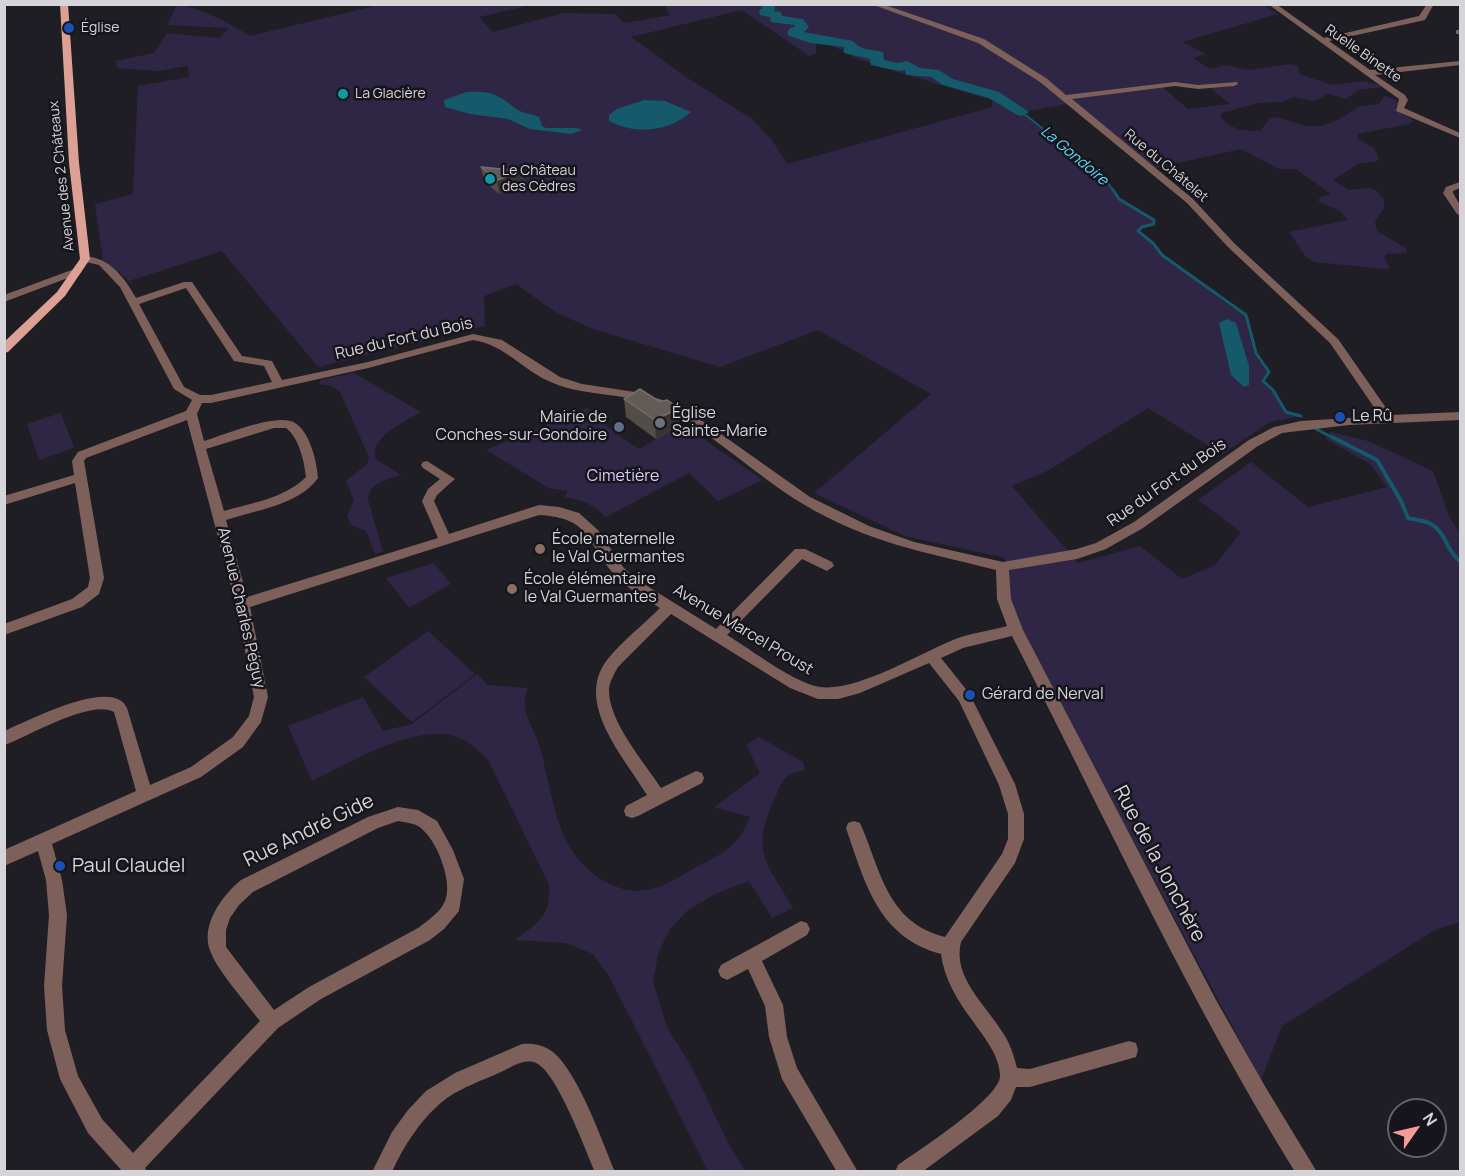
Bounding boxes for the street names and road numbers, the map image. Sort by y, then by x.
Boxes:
street label: Ruelle Binette [1321,21,1405,87]
street label: Avenue des 2 Châteaux [46,100,78,252]
street label: Rue du Châtelet [1121,126,1211,206]
street label: Rue du Fort du Bois [333,314,475,364]
street label: Rue du Fort du Bois [1104,435,1230,531]
street label: Avenue Charles Péguy [213,526,269,690]
street label: Avenue Marcel Proust [670,581,816,679]
street label: Rue de la Jonchère [1108,782,1210,946]
street label: Rue André Gide [240,789,378,873]

